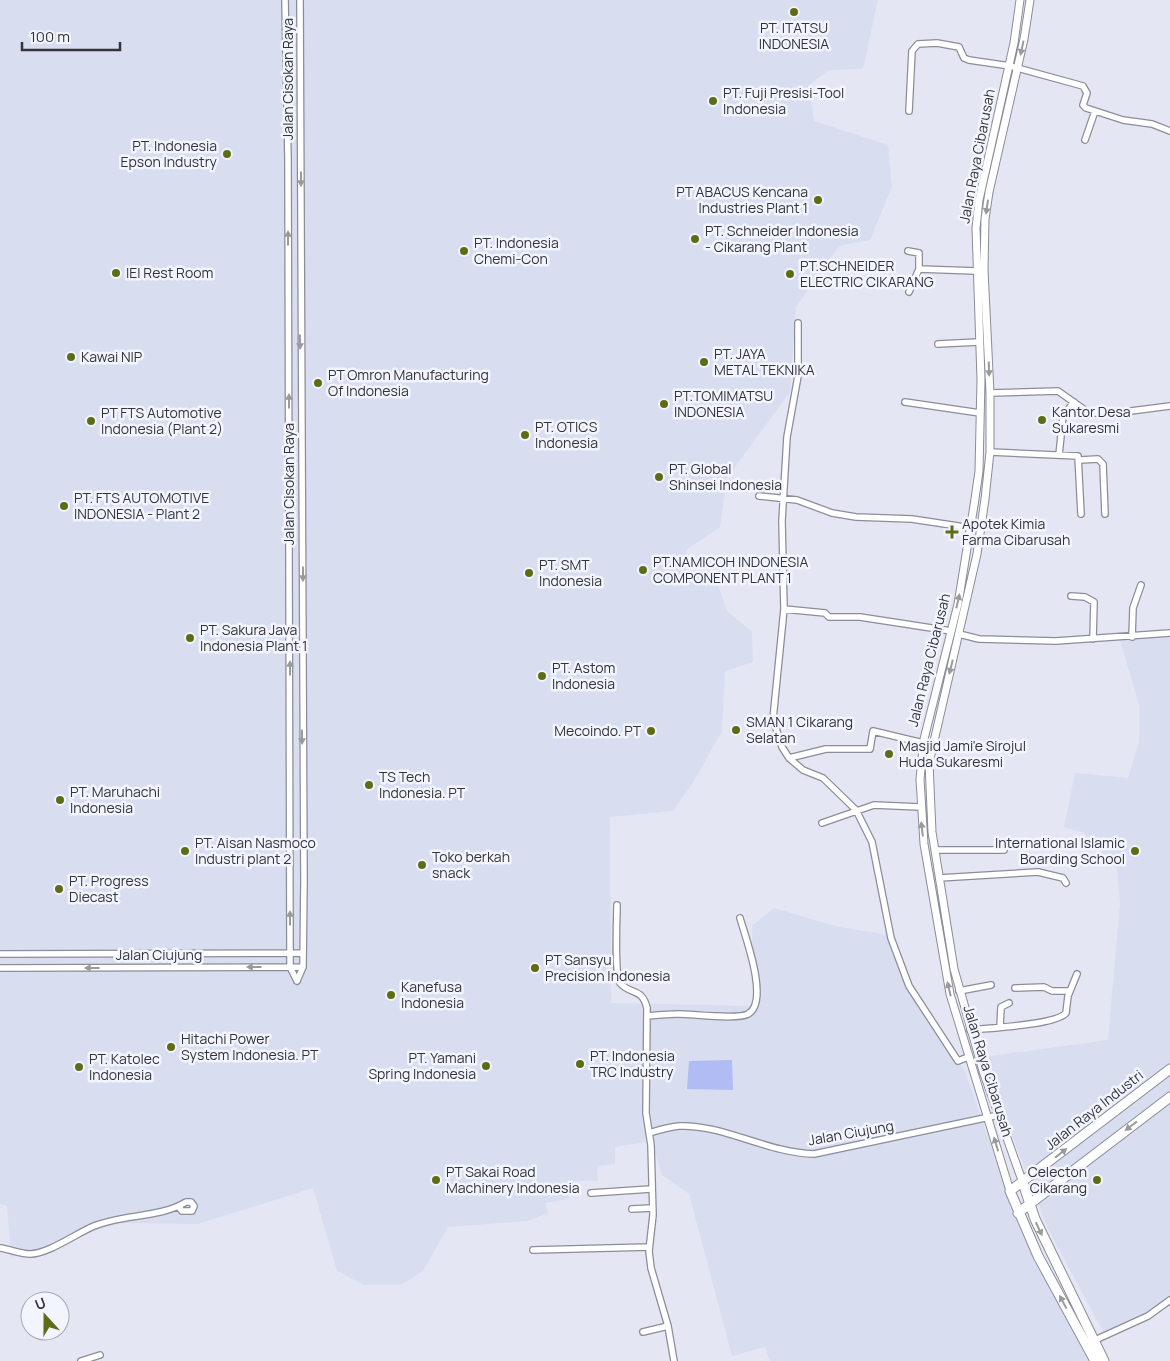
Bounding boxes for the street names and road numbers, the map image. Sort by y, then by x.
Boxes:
street label: Jalan Cisokan Raya [278,18,297,140]
street label: Jalan Raya Cibarusah [954,87,999,225]
street label: Jalan Cisokan Raya [279,423,298,545]
street label: Jalan Raya Cibarusah [903,591,954,728]
street label: Jalan Ciujung [116,945,202,964]
street label: Jalan Raya Cibarusah [959,1003,1018,1139]
street label: Jalan Raya Industri [1041,1065,1147,1154]
street label: Jalan Ciujung [807,1116,895,1149]

